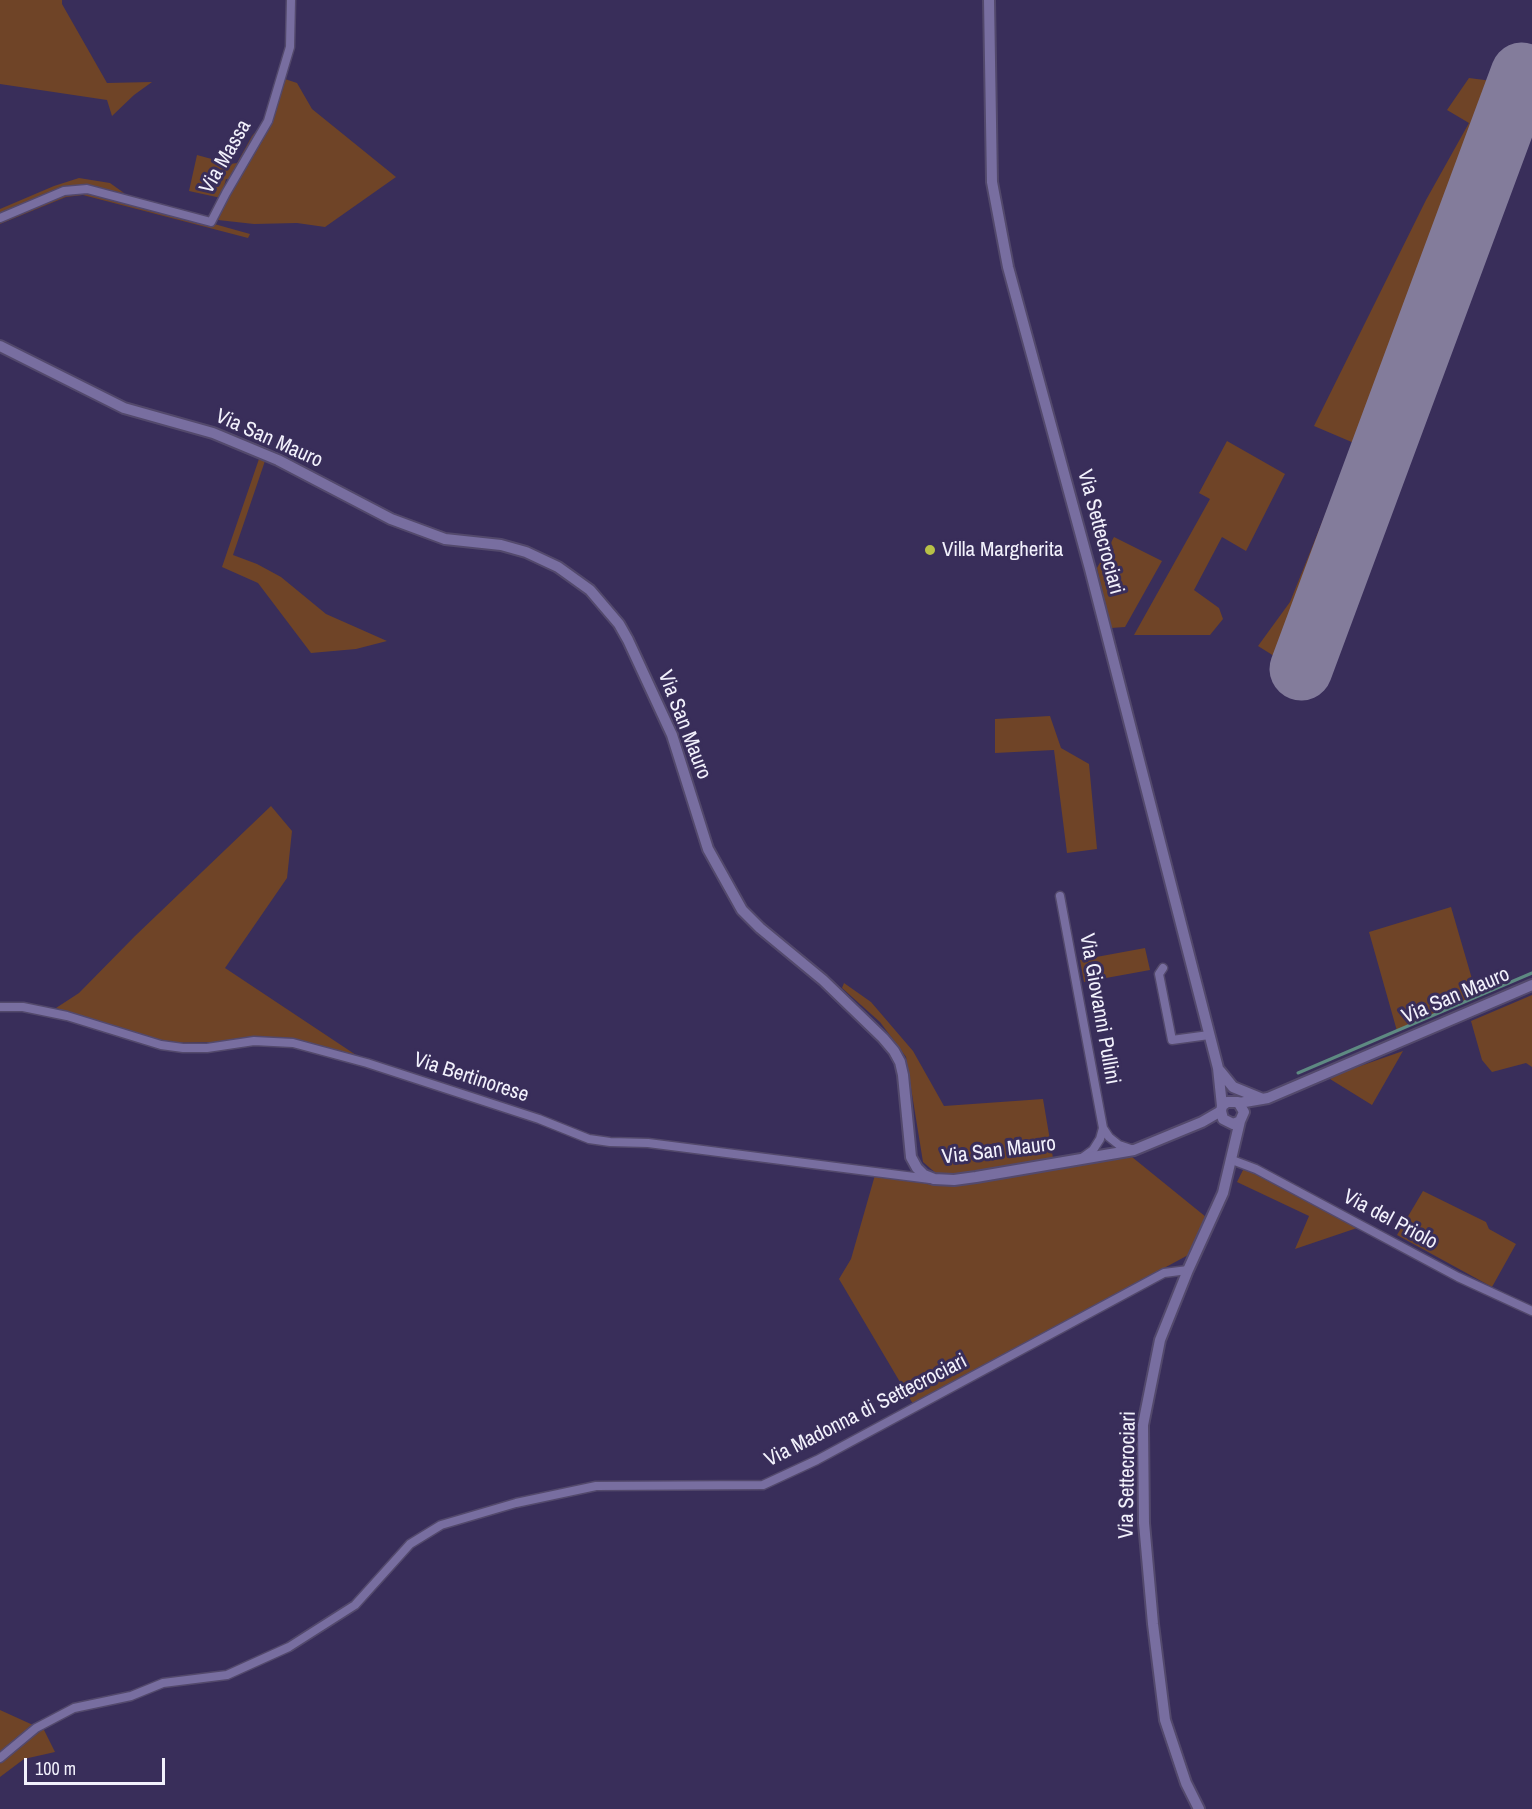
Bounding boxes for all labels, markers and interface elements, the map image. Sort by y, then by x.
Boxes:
street label: Via Massa [195,116,257,198]
street label: Via San Mauro [212,404,326,474]
street label: Via Settecrociari [1071,467,1129,597]
place label: Villa Margherita [942,537,1063,563]
marker: Villa Margherita [923,543,937,557]
street label: Via San Mauro [652,667,716,783]
street label: Via Giovanni Pullini [1073,932,1125,1086]
street label: Via San Mauro [1398,962,1514,1030]
street label: Via Bertinorese [410,1048,532,1108]
street label: Via San Mauro [941,1132,1057,1170]
street label: Via del Priolo [1339,1185,1441,1255]
street label: Via Madonna di Settecrociari [761,1349,971,1473]
street label: Via Settecrociari [1114,1411,1142,1539]
scale bar [27,1746,168,1784]
text: 100 m [35,1756,76,1781]

